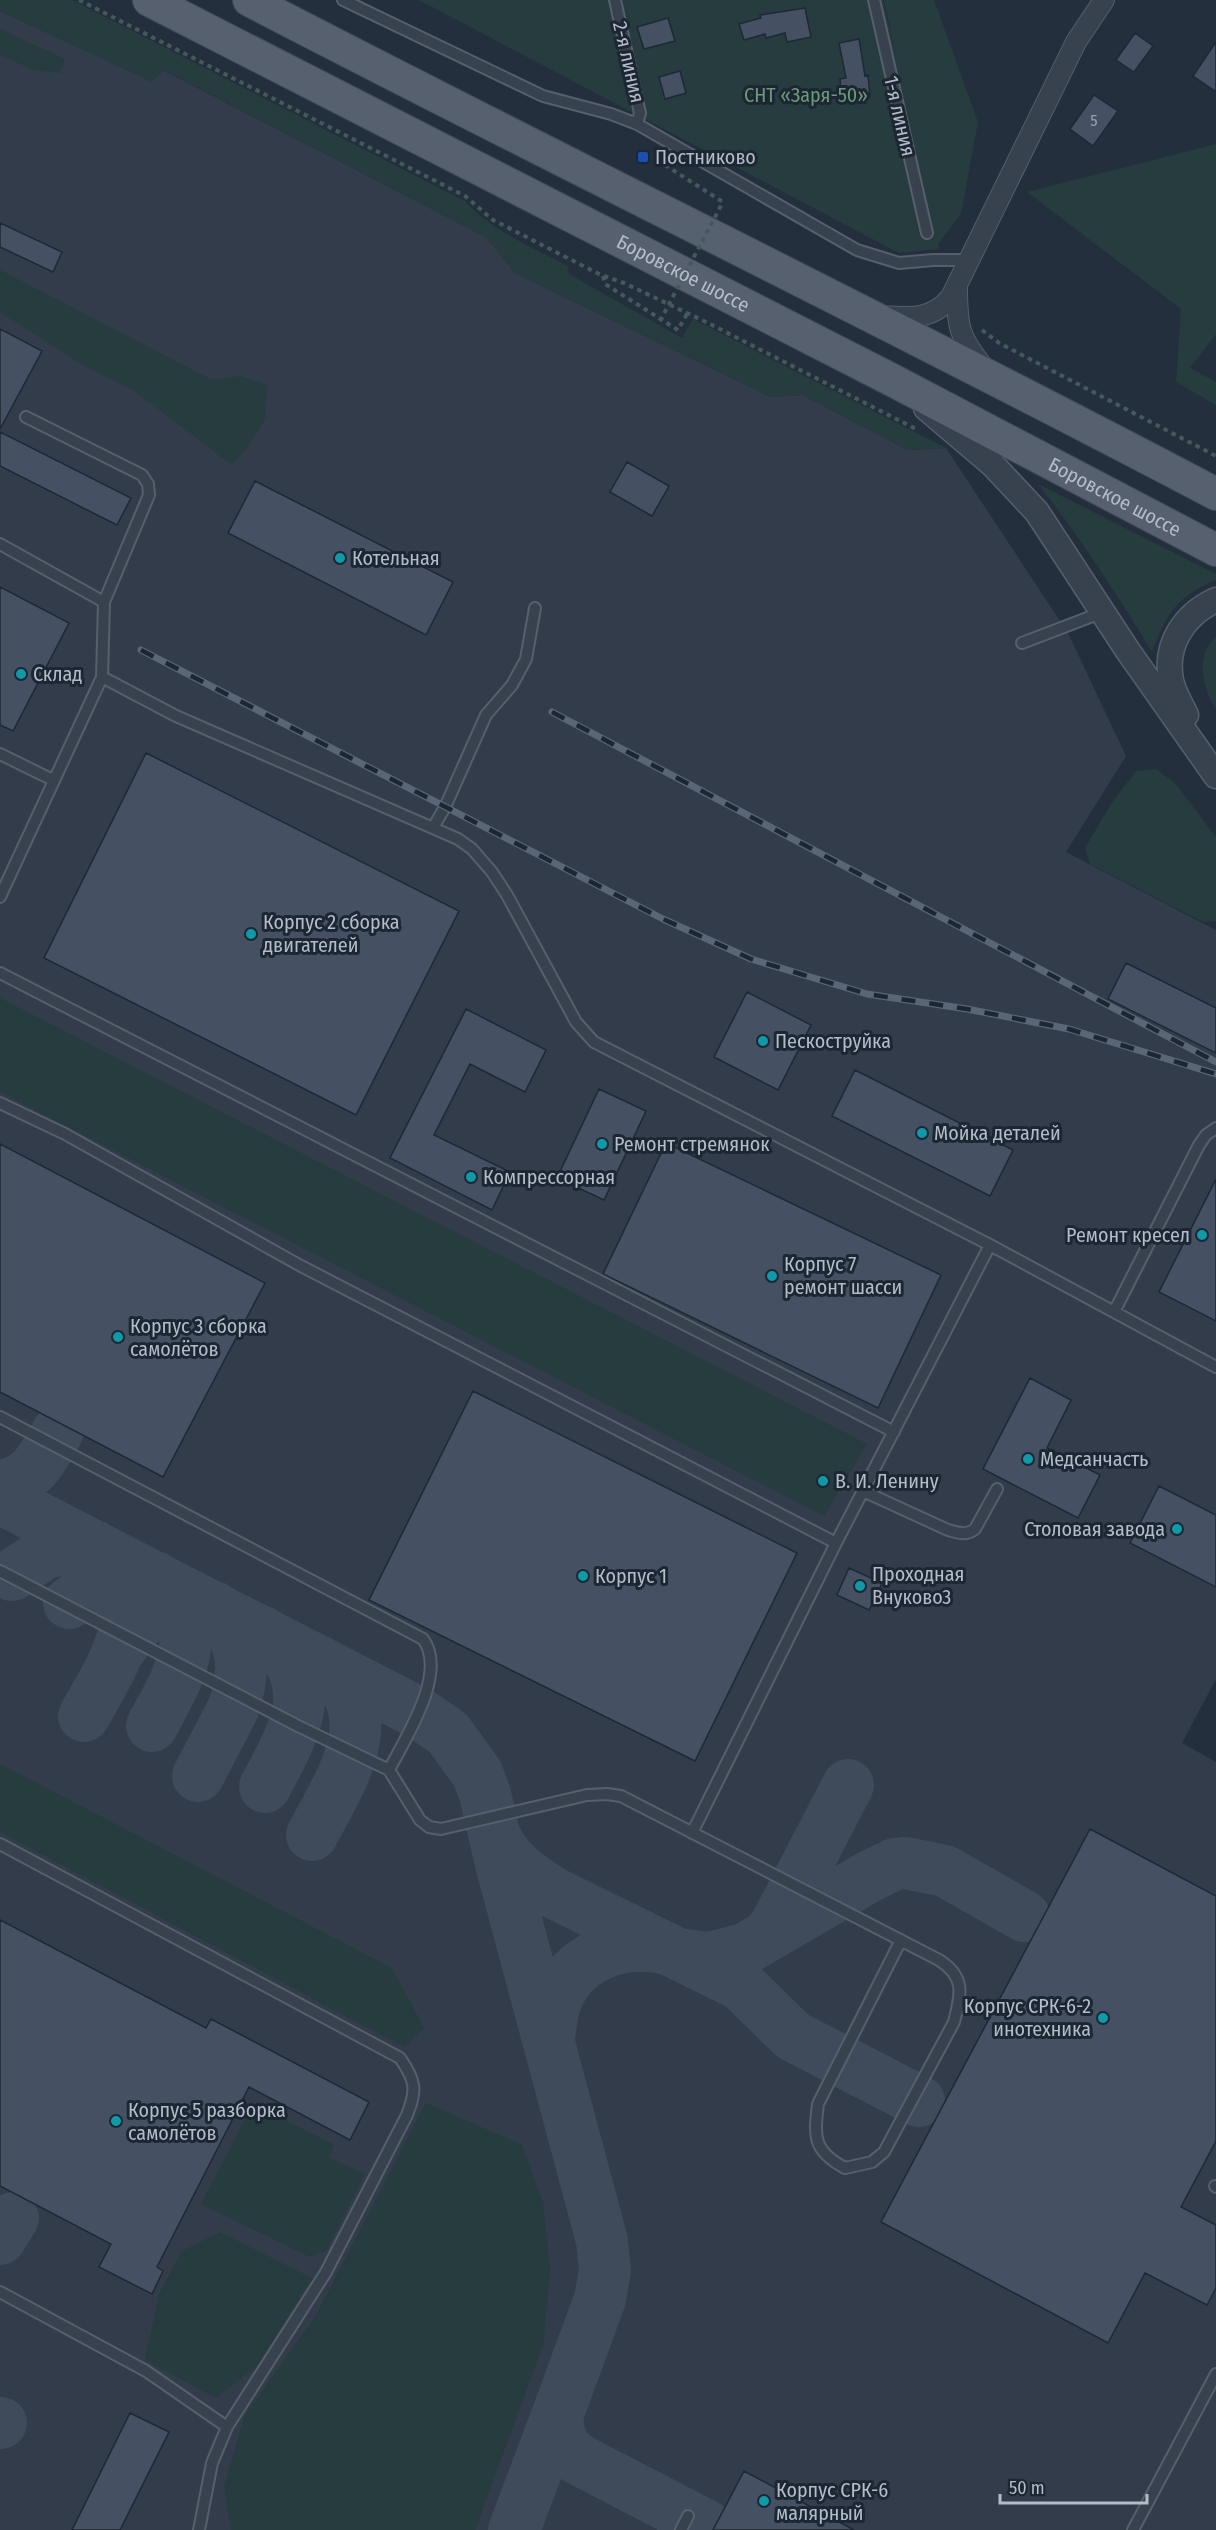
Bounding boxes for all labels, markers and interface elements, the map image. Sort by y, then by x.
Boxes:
street label: 2-я линия [608,19,650,105]
street label: 1-я линия [879,73,921,159]
park label: СНТ «Заря-50» [744,83,868,107]
house number: 5 [1090,111,1098,130]
place label: Постниково [655,145,756,169]
marker: Постниково [636,150,650,164]
street label: Боровское шоссе [613,229,754,317]
street label: Боровское шоссе [1044,452,1185,541]
place label: Котельная [352,546,440,570]
marker: Котельная [333,551,347,565]
place label: Склад [33,662,82,686]
marker: Склад [14,667,28,681]
place label: Корпус 2 сборка двигателей [263,910,400,957]
marker: Корпус 2 сборка двигателей [244,927,258,941]
place label: Пескоструйка [775,1029,891,1053]
marker: Пескоструйка [756,1034,770,1048]
place label: Мойка деталей [934,1121,1061,1145]
marker: Мойка деталей [915,1126,929,1140]
place label: Ремонт стремянок [614,1132,770,1156]
marker: Ремонт стремянок [595,1137,609,1151]
place label: Компрессорная [483,1165,615,1189]
marker: Компрессорная [464,1170,478,1184]
place label: Ремонт кресел [1066,1223,1190,1247]
marker: Ремонт кресел [1195,1228,1209,1242]
place label: Корпус 7 ремонт шасси [784,1252,902,1299]
marker: Корпус 7 ремонт шасси [765,1269,779,1283]
place label: Корпус 3 сборка самолётов [130,1314,267,1361]
marker: Корпус 3 сборка самолётов [111,1330,125,1344]
place label: Медсанчасть [1040,1447,1148,1471]
marker: Медсанчасть [1021,1452,1035,1466]
place label: В. И. Ленину [835,1469,939,1493]
marker: В. И. Ленину [816,1474,830,1488]
place label: Столовая завода [1024,1517,1165,1541]
marker: Столовая завода [1170,1522,1184,1536]
place label: Проходная Внуково3 [872,1562,964,1609]
place label: Корпус 1 [595,1564,667,1588]
marker: Корпус 1 [576,1569,590,1583]
marker: Проходная Внуково3 [853,1579,867,1593]
place label: Корпус СРК-6-2 инотехника [964,1994,1091,2041]
marker: Корпус СРК-6-2 инотехника [1096,2011,1110,2025]
place label: Корпус 5 разборка самолётов [128,2098,286,2145]
marker: Корпус 5 разборка самолётов [109,2114,123,2128]
scale bar [1000,2467,1147,2505]
text: 50 m [1009,2477,1045,2499]
place label: Корпус СРК-6 малярный [776,2478,888,2525]
marker: Корпус СРК-6 малярный [757,2494,771,2508]

